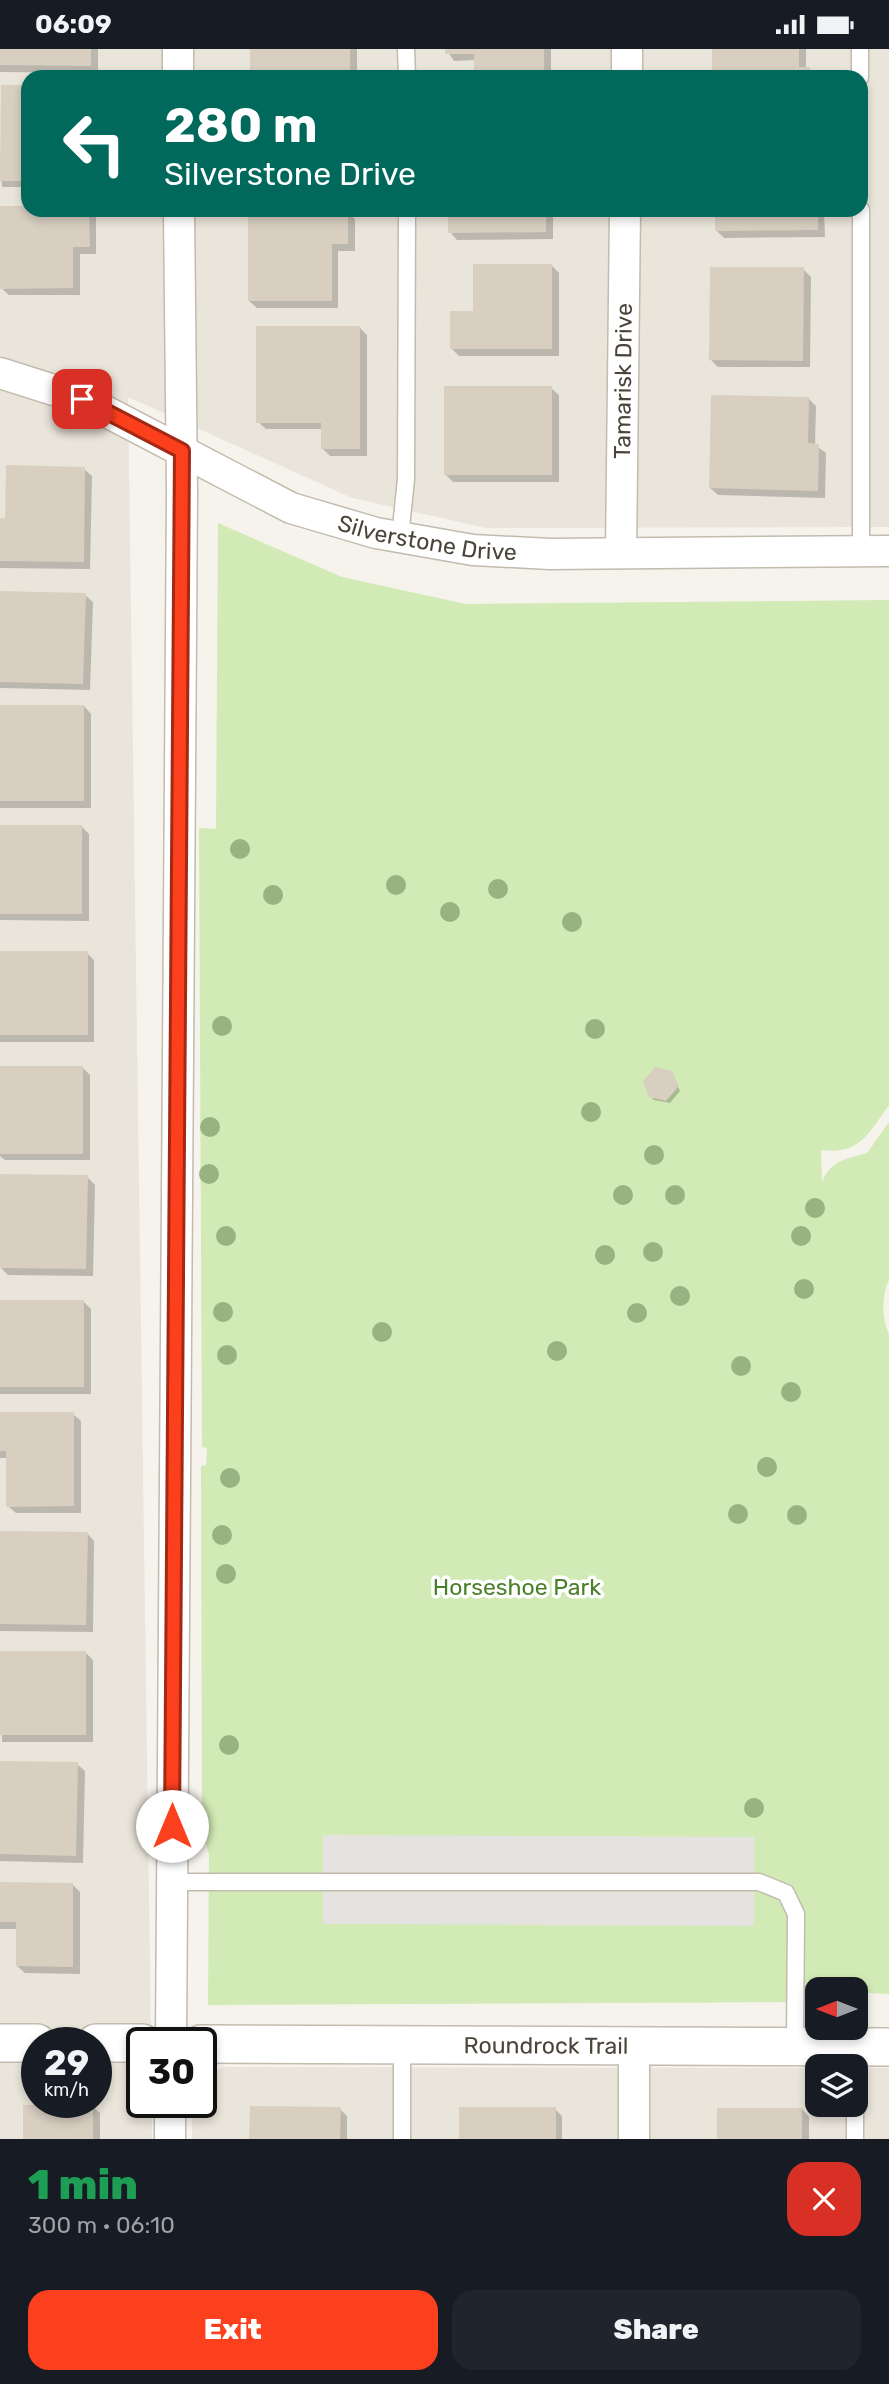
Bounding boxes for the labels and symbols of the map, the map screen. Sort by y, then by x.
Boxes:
street label: Tamarisk Drive [608,303,638,459]
pin [52,369,112,429]
street label: Silverstone Drive [335,509,517,566]
park label: Horseshoe Park [433,1573,601,1601]
position arrow [135,1789,209,1863]
north arrow [805,1977,868,2041]
speed limit sign: 30 [126,2027,217,2118]
street label: Roundrock Trail [464,2031,628,2060]

